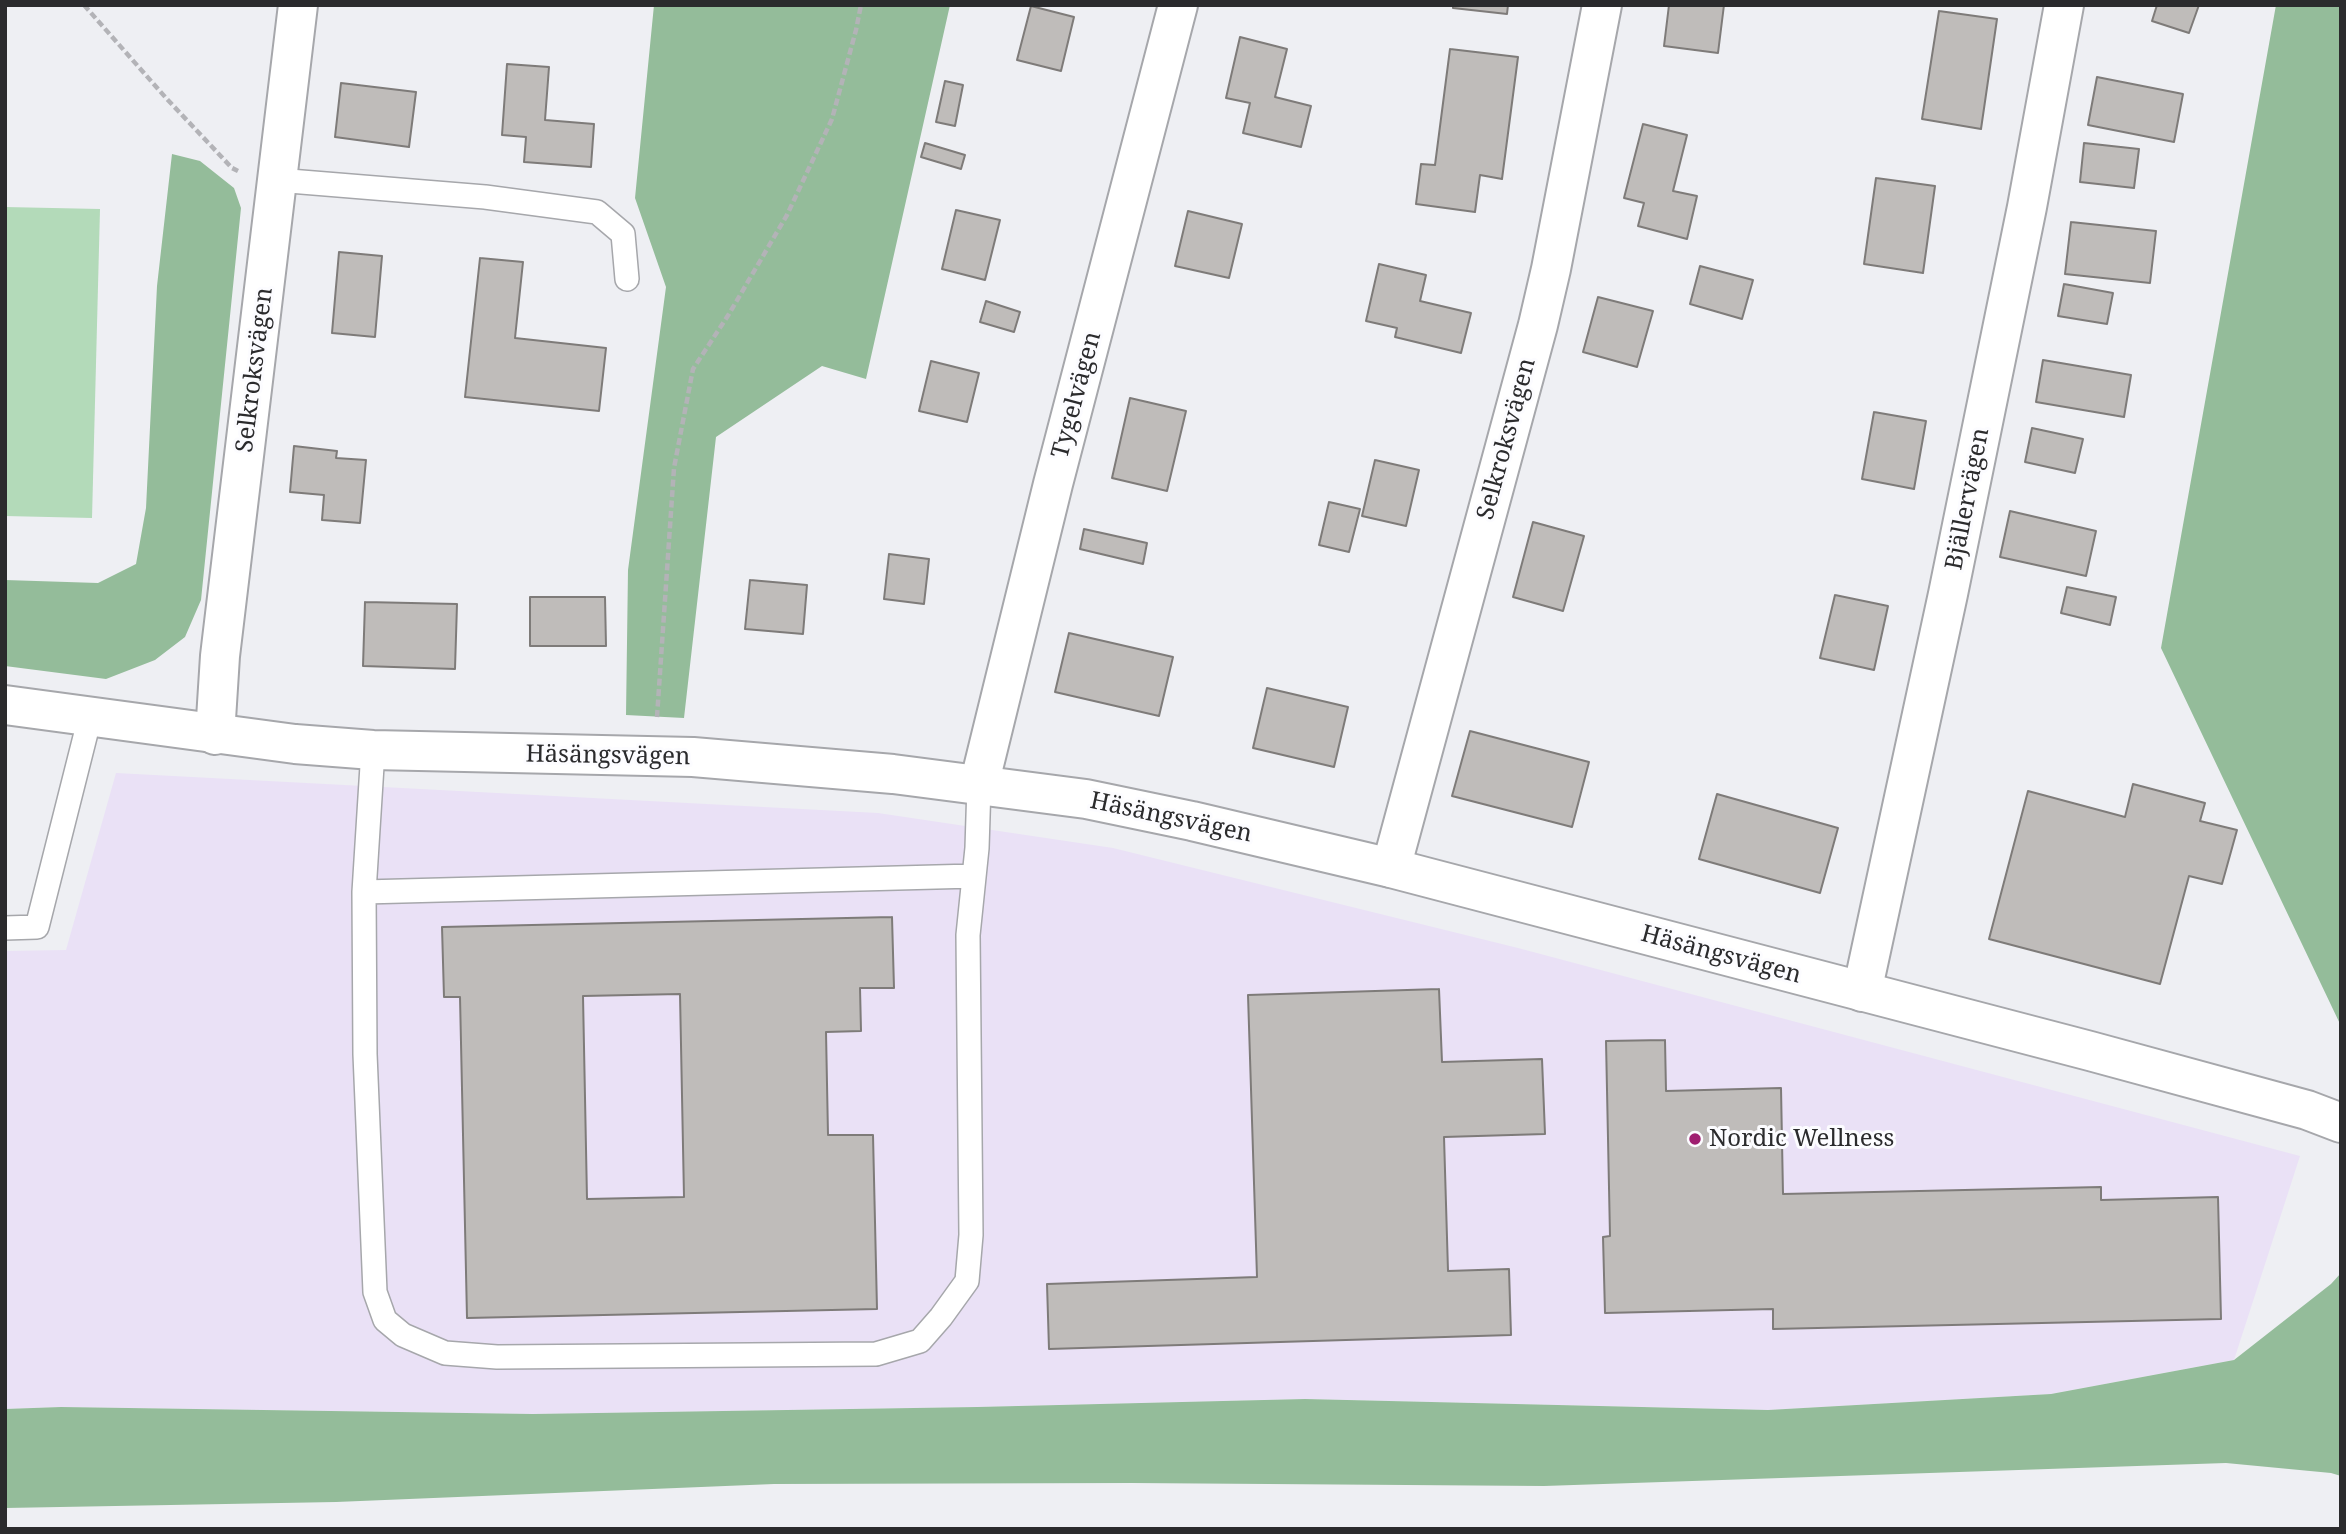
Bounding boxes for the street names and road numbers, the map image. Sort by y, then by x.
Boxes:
street label: Selkroksvägen [231,286,279,454]
street label: Tygelvägen [1046,328,1108,462]
street label: Selkroksvägen [1472,355,1542,523]
street label: Bjällervägen [1940,426,1996,572]
street label: Häsängsvägen [525,740,691,772]
street label: Häsängsvägen [1087,787,1255,849]
street label: Häsängsvägen [1638,920,1804,990]

